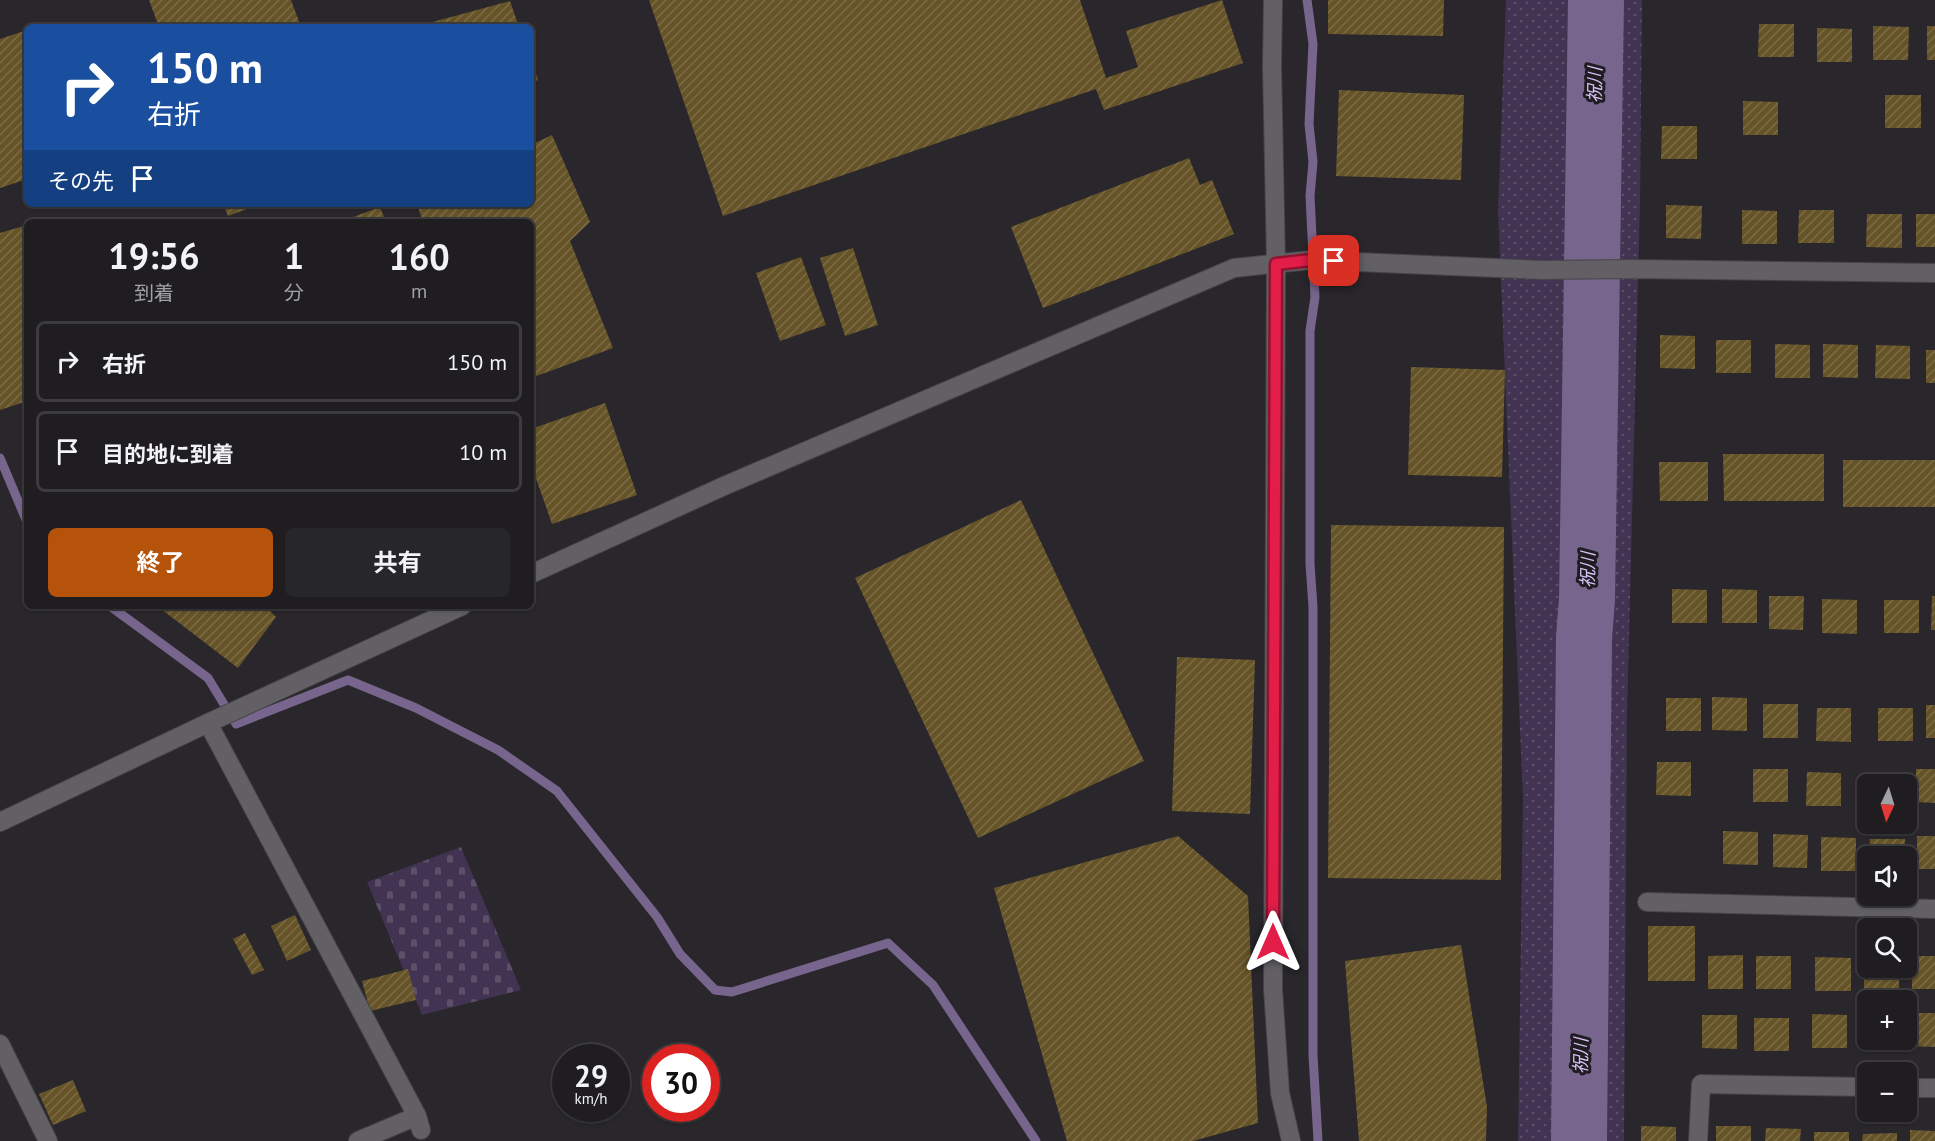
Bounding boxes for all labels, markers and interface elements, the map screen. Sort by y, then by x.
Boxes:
text: 150 m [147,40,263,95]
icon: right [48,48,126,126]
water label: 祝川 [1583,65,1606,103]
text: 右折 [147,97,201,131]
icon: arrive [126,162,159,195]
text: その先 [48,167,114,195]
text: 19:56 [108,232,200,279]
text: 1 [284,232,304,279]
text: 160 [388,233,450,280]
pin [1308,235,1359,286]
icon: arrive [1317,244,1350,277]
text: m [411,278,427,304]
text: 到着 [134,280,174,306]
text: 分 [284,280,304,306]
icon: right [51,345,84,378]
text: 150 m [447,348,507,376]
text: 右折 [102,350,146,378]
icon: arrive [51,435,84,468]
text: 10 m [459,438,507,466]
text: 目的地に到着 [102,440,234,468]
button: 終了 [48,528,273,597]
button: 共有 [285,528,510,597]
water label: 祝川 [1576,550,1599,588]
north arrow [1857,774,1917,834]
map controls [1857,774,1917,1122]
button: sound [1857,846,1917,906]
position arrow [1241,910,1305,974]
button: search [1857,918,1917,978]
button: + [1857,990,1917,1050]
water label: 祝川 [1569,1036,1592,1074]
speed limit sign: 30 [642,1044,720,1122]
text: 29 [574,1056,608,1095]
button: − [1857,1062,1917,1122]
text: km/h [575,1089,607,1108]

